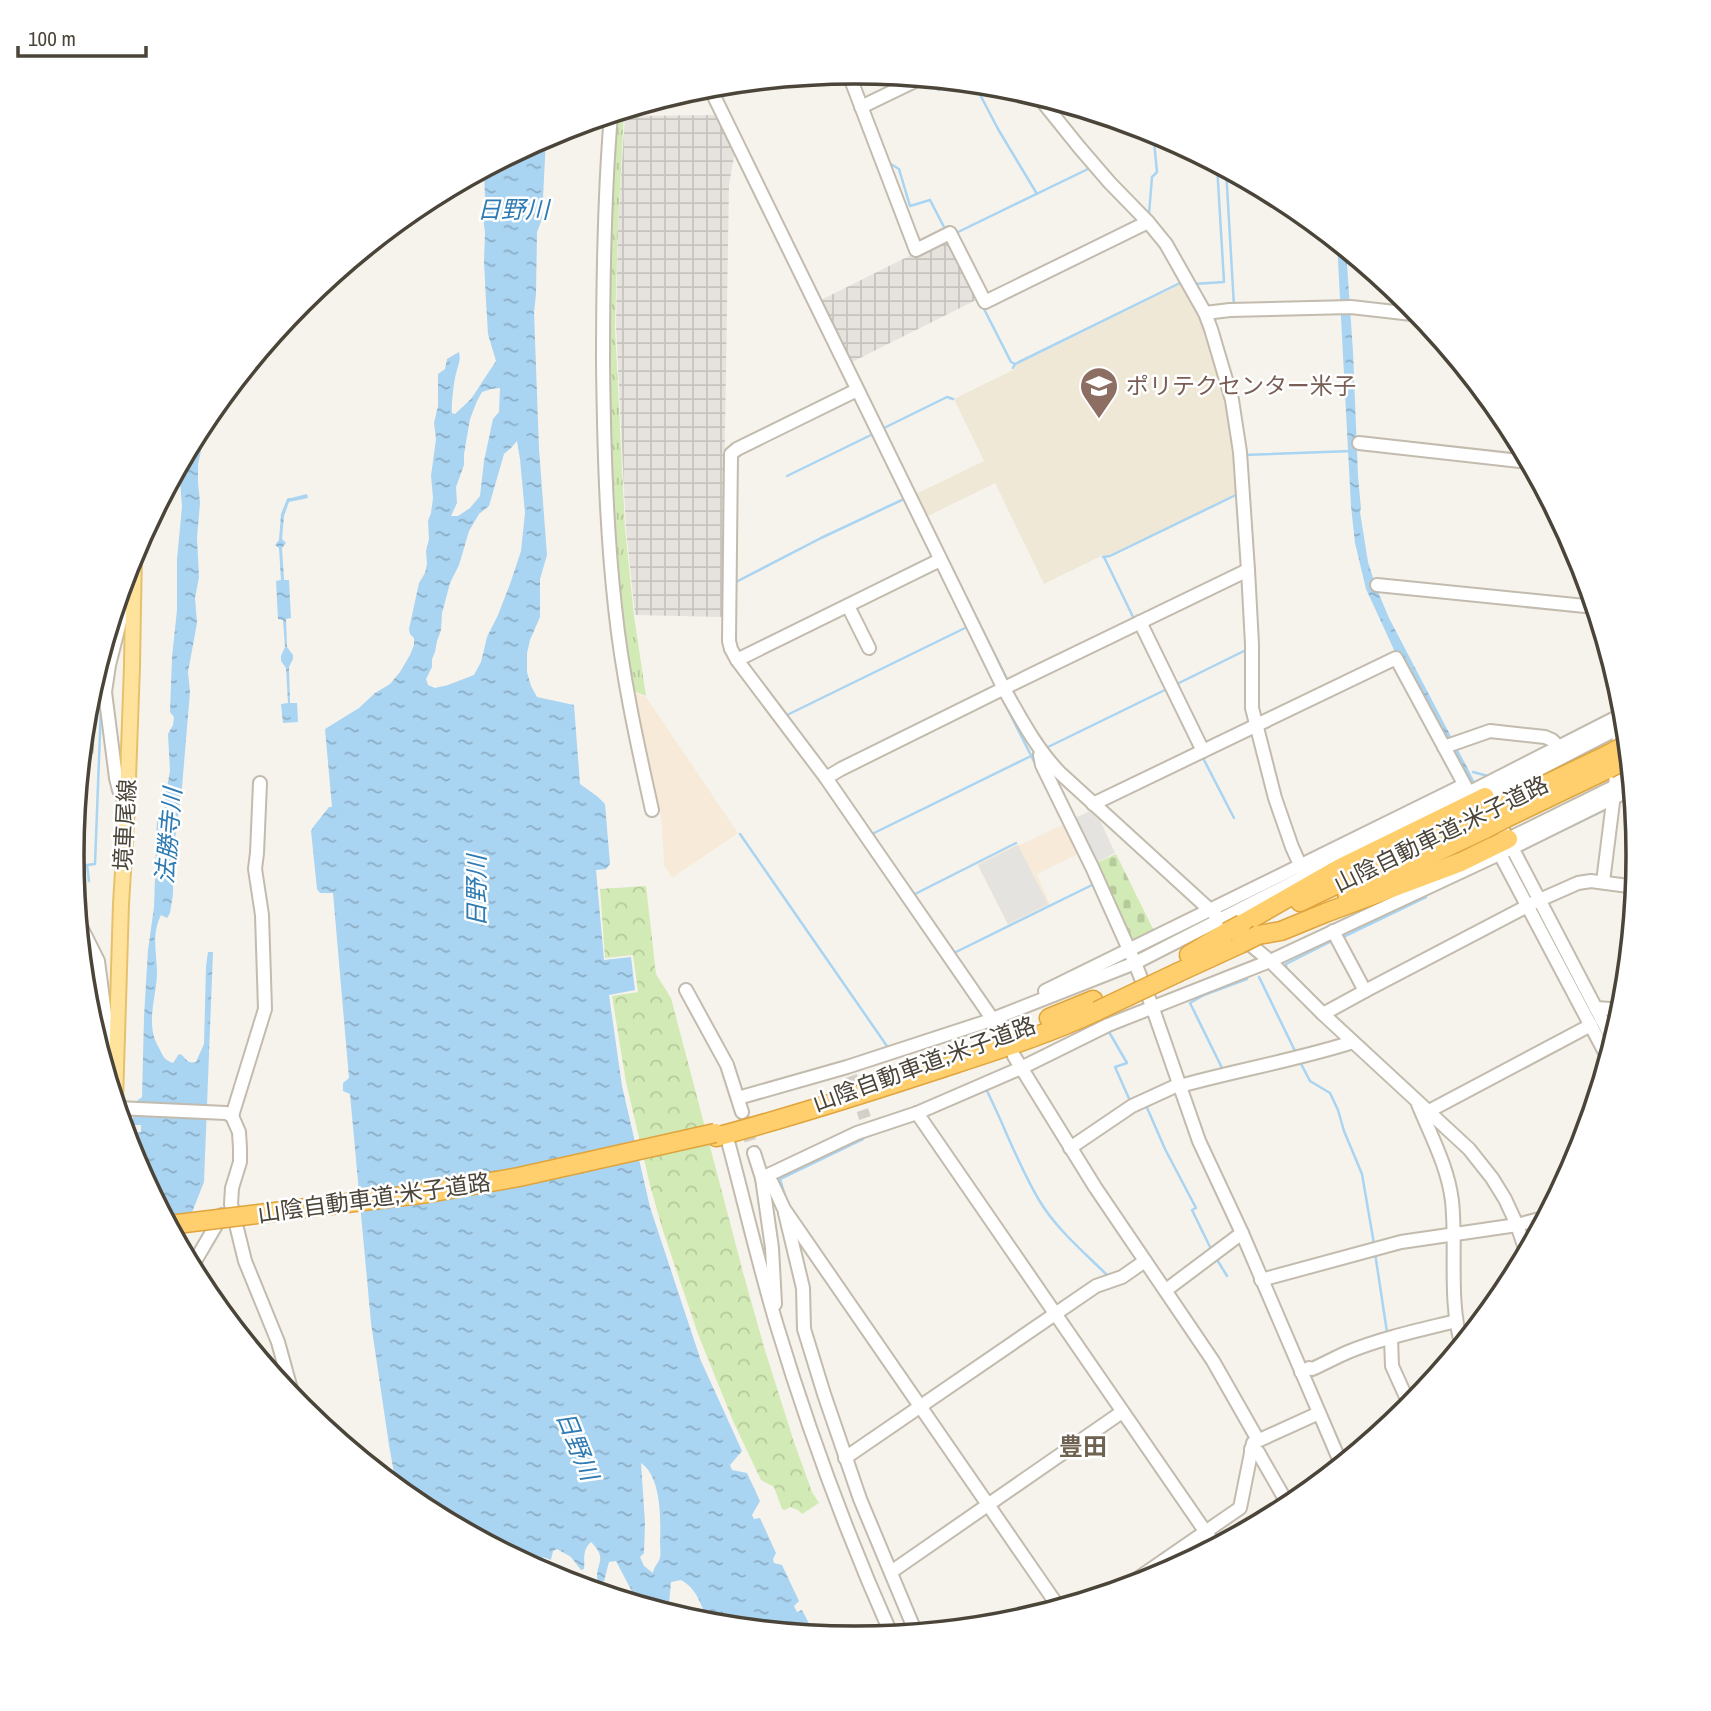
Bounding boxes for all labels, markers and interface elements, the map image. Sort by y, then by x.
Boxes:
scale bar [18,14,145,58]
text: 100 m [28,24,76,53]
water label: 日野川 [477,193,552,225]
school or university icon: ポリテクセンター米子 [1078,365,1120,420]
place label: ポリテクセンター米子 [1126,370,1356,401]
street label: 山陰自動車道;米子道路 [1328,768,1553,899]
street label: 境車尾線 [107,778,142,872]
water label: 法勝寺川 [148,784,188,885]
water label: 日野川 [460,852,492,927]
street label: 山陰自動車道;米子道路 [808,1009,1040,1118]
street label: 山陰自動車道;米子道路 [255,1166,493,1229]
water label: 日野川 [550,1406,607,1488]
district label: 豊田 [1059,1430,1107,1462]

